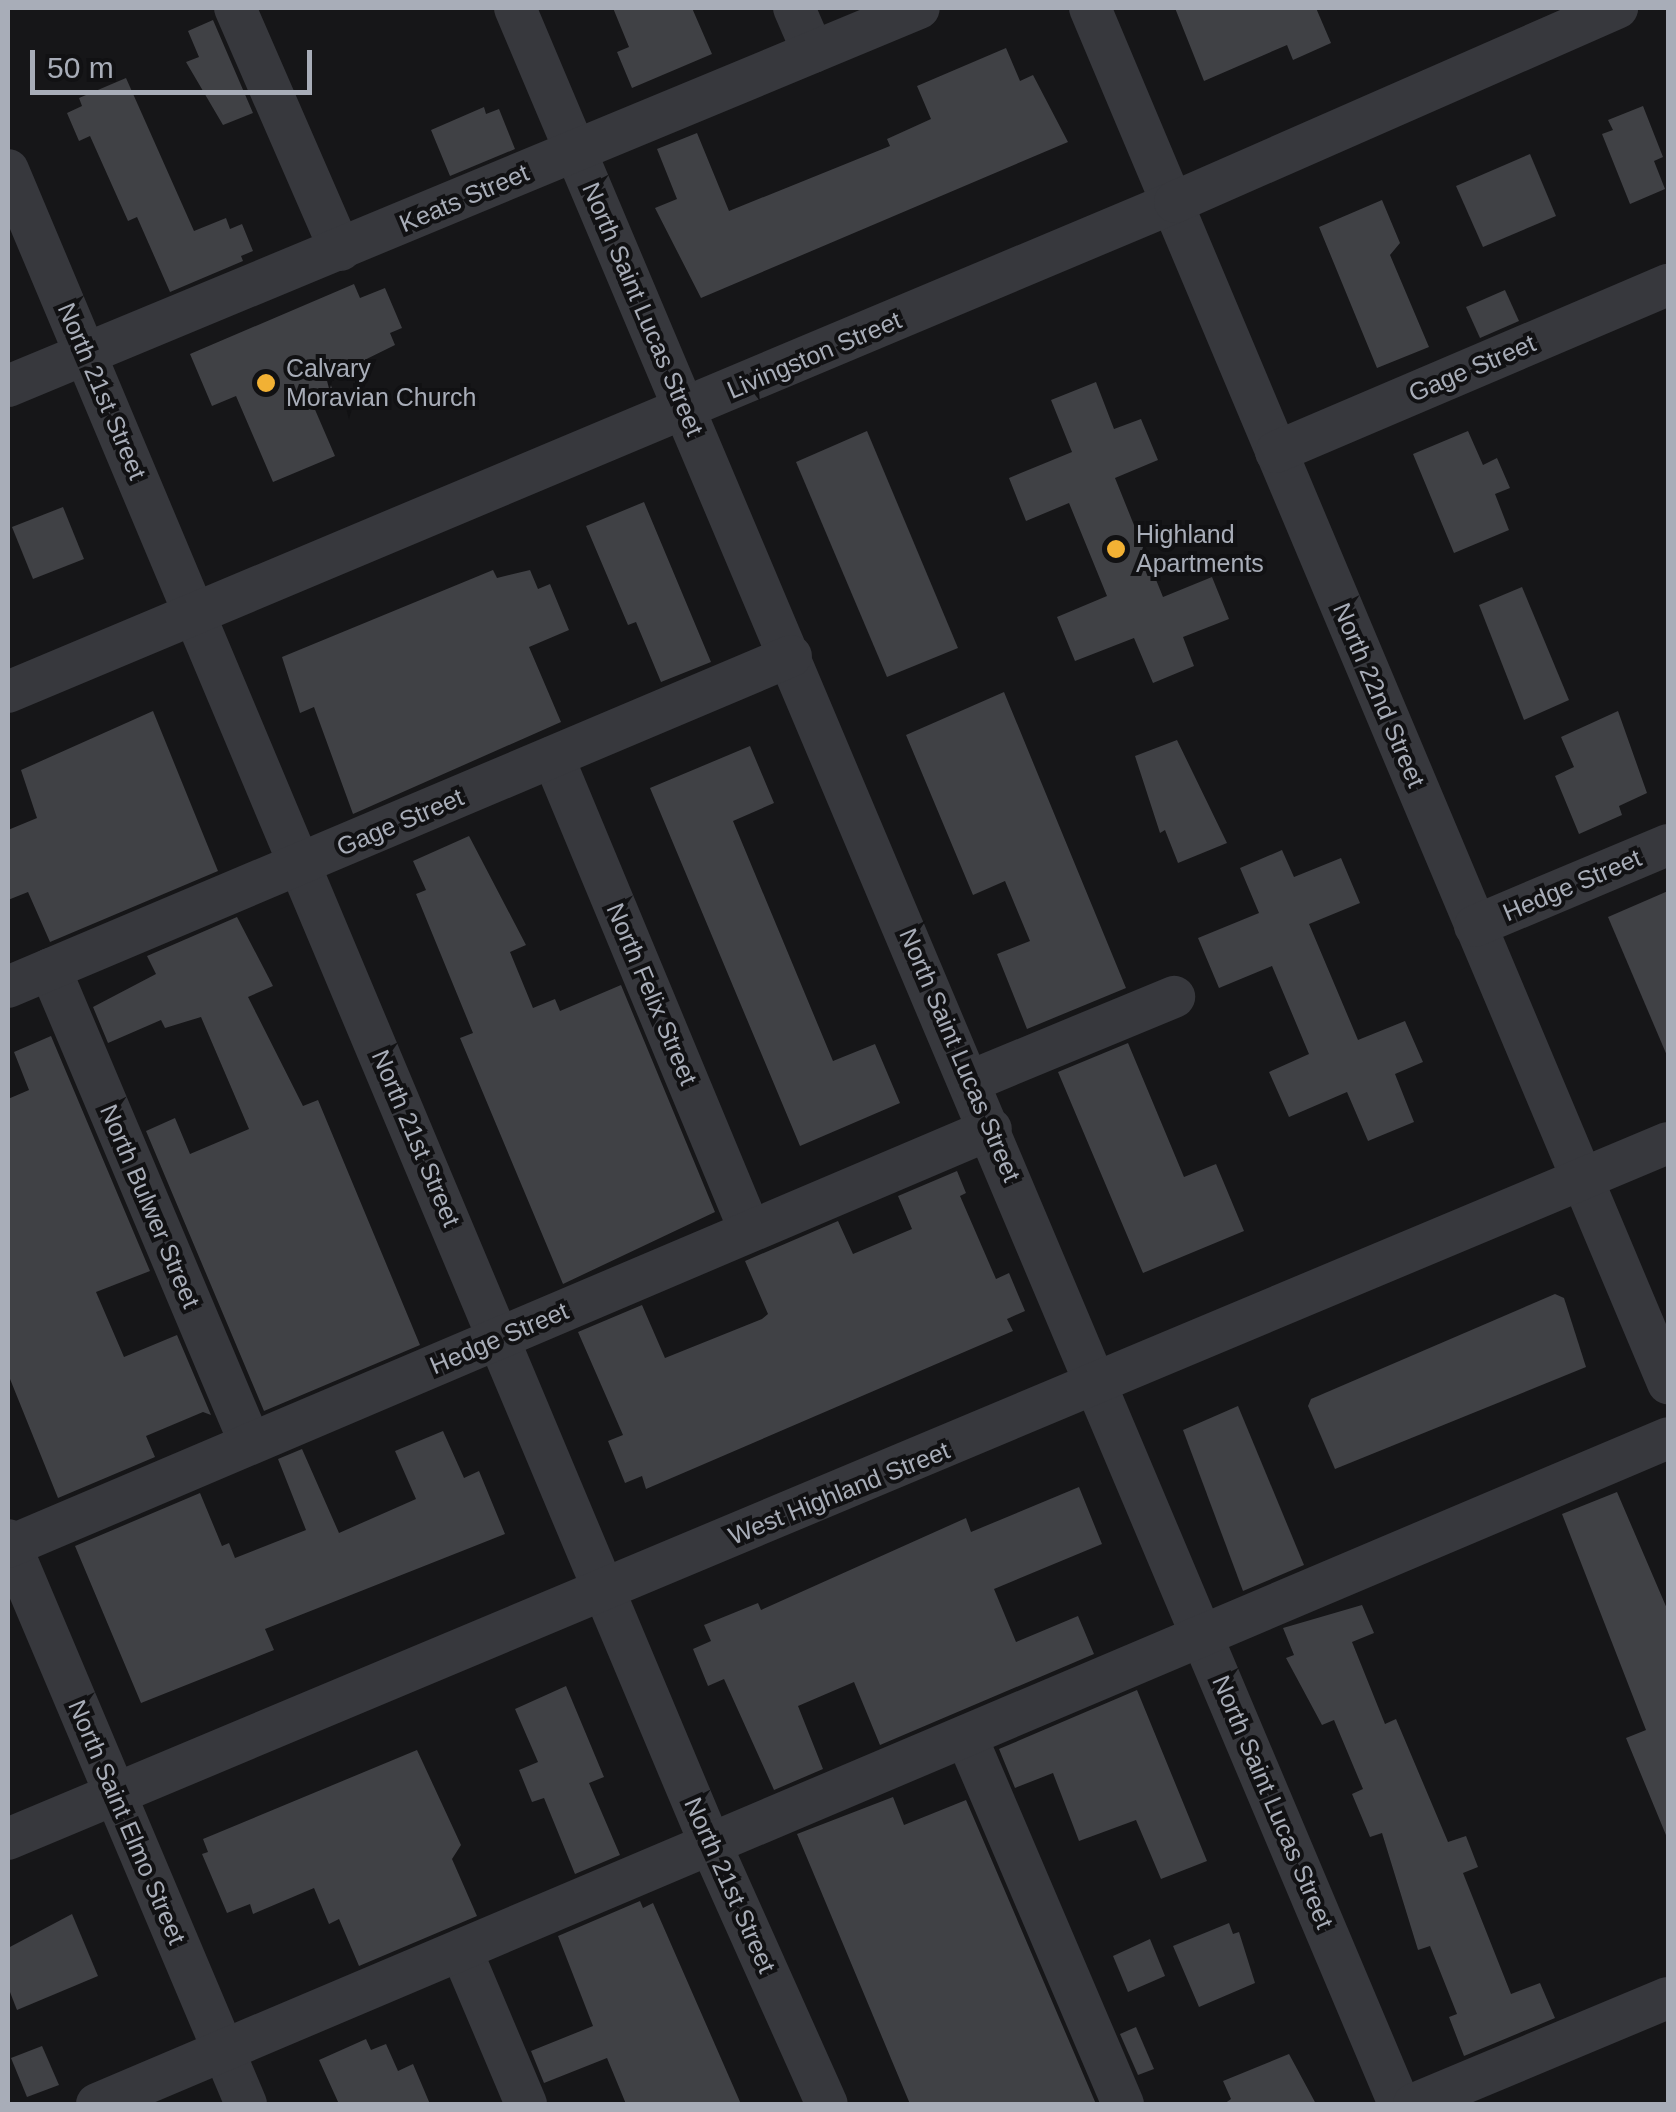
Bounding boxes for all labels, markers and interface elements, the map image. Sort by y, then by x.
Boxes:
scale bar [35,30,318,92]
text: 50 m [47,51,114,84]
street label: Keats Street [395,157,533,239]
street label: North Saint Lucas Street [576,178,710,440]
street label: North 21st Street [51,298,153,484]
street label: Livingston Street [722,305,906,405]
street label: Gage Street [1404,328,1540,408]
place label: Calvary Moravian Church [286,354,476,413]
marker: Calvary Moravian Church [255,372,277,394]
place label: Highland Apartments [1136,520,1264,579]
marker: Highland Apartments [1105,538,1127,560]
street label: North 22nd Street [1327,598,1431,792]
street label: Gage Street [332,782,468,862]
street label: Hedge Street [1498,842,1646,928]
street label: North Felix Street [600,899,704,1089]
street label: North Saint Lucas Street [893,924,1027,1186]
street label: North 21st Street [365,1045,467,1231]
street label: North Bulwer Street [94,1100,206,1312]
street label: Hedge Street [425,1295,573,1381]
street label: West Highland Street [724,1435,954,1551]
street label: North Saint Lucas Street [1206,1671,1340,1933]
street label: North Saint Elmo Street [62,1695,192,1949]
street label: North 21st Street [678,1793,782,1977]

